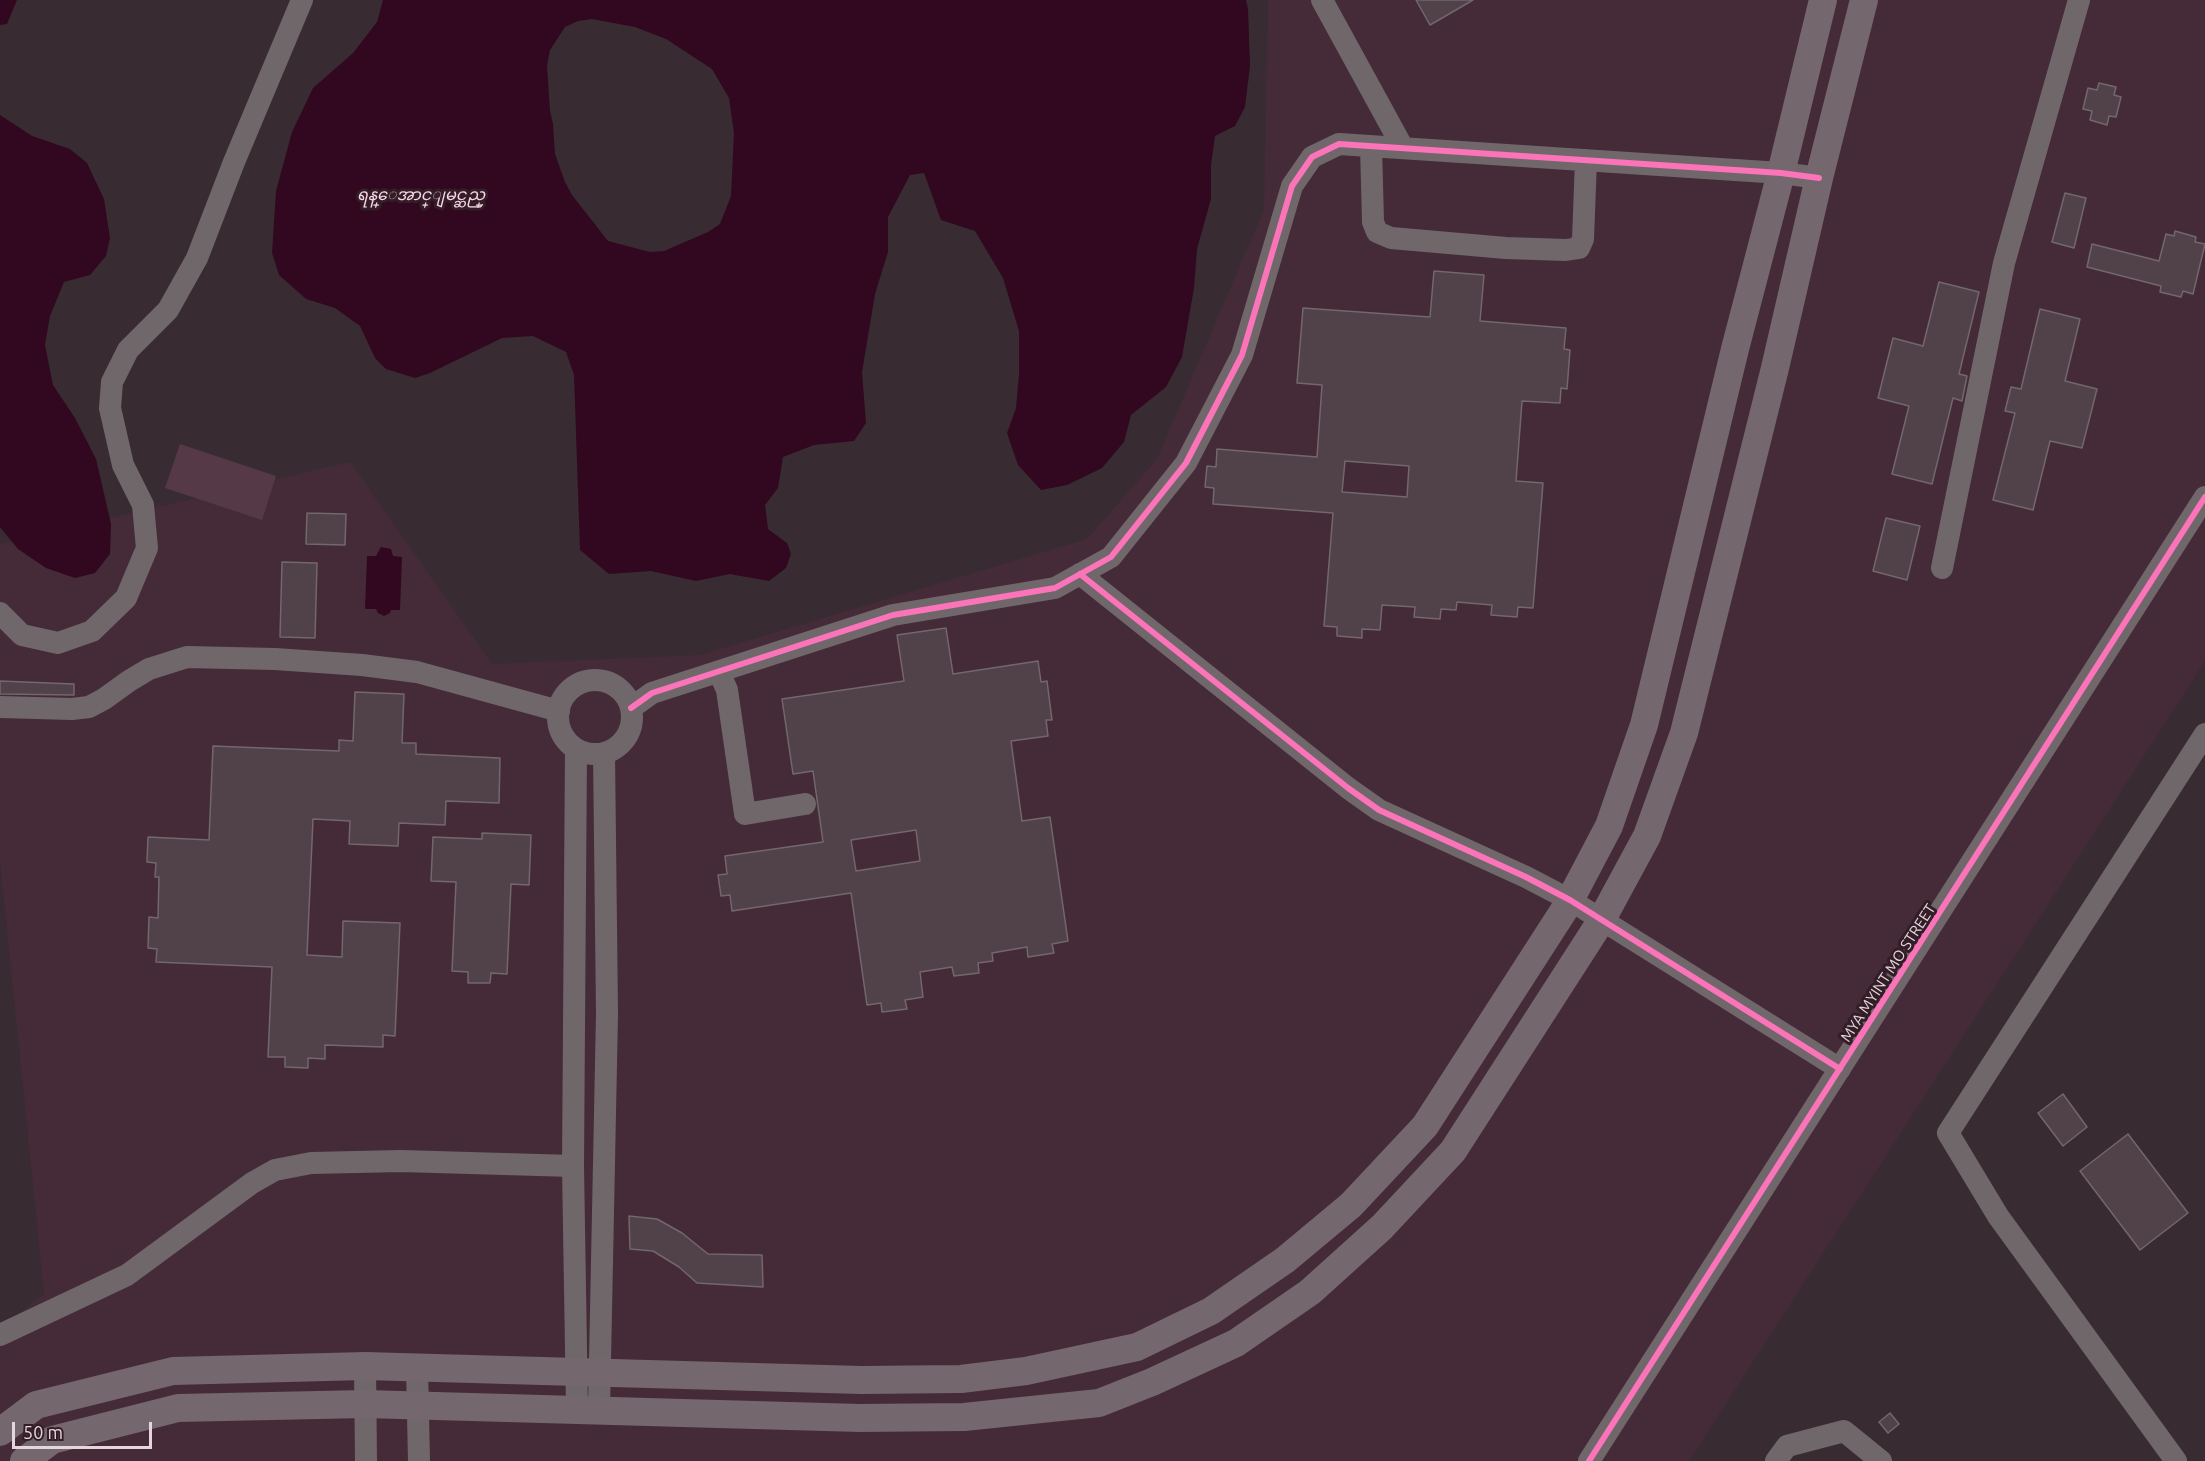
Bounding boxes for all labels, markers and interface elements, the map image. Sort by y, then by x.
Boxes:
water label: ရန္ေအာင္ျမင္ဆည္ [357,185,485,205]
street label: MYA MYINT MO STREET [1837,901,1939,1045]
scale bar [15,1410,154,1448]
text: 50 m [23,1422,63,1442]

